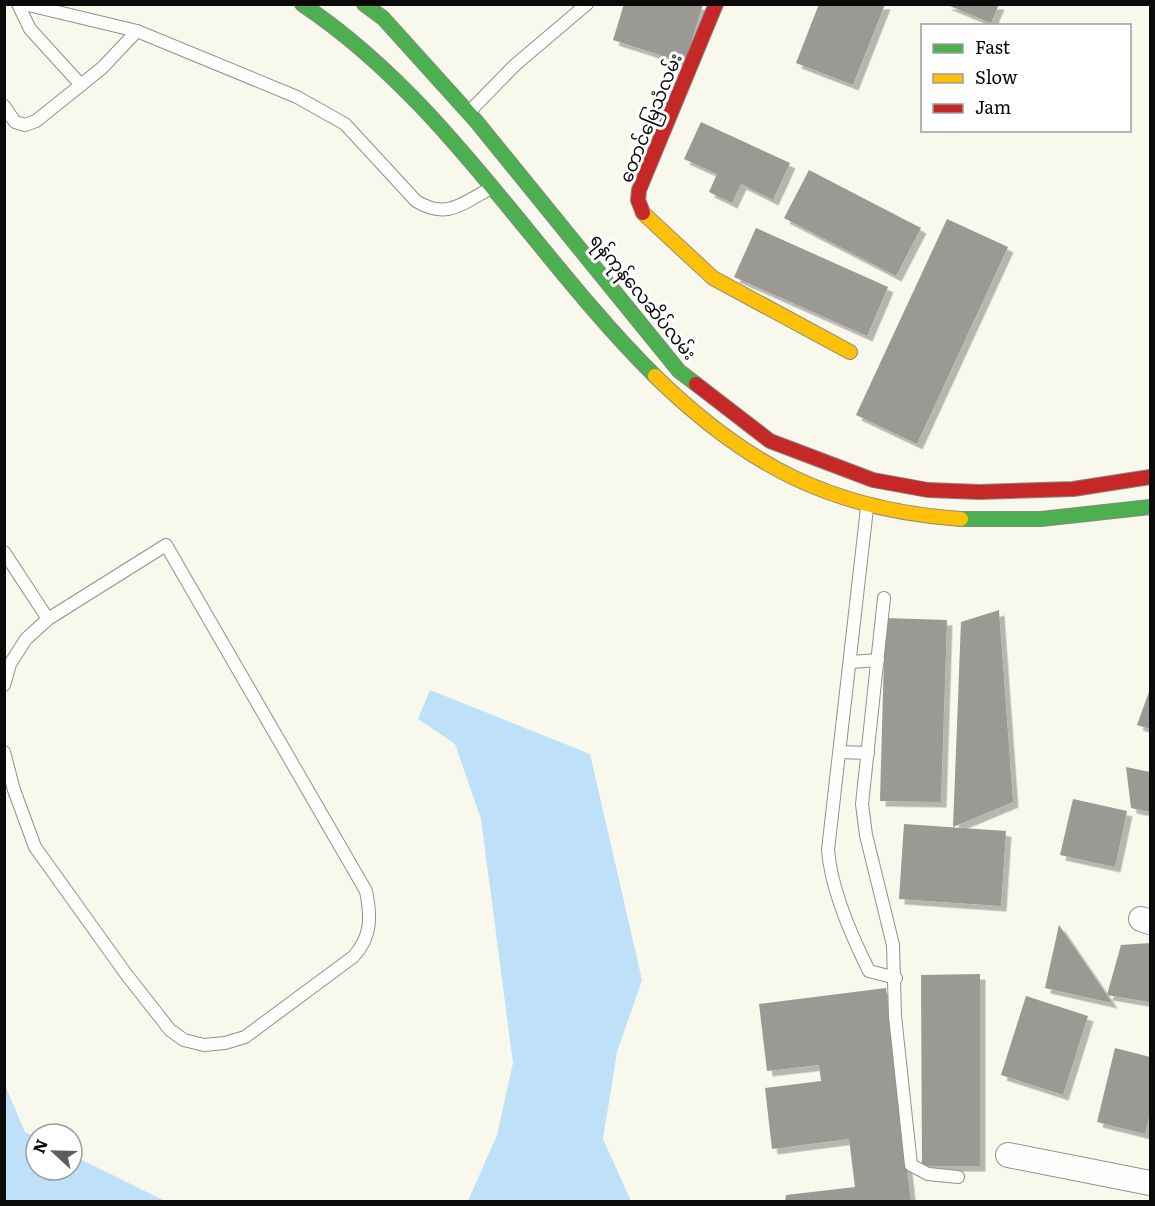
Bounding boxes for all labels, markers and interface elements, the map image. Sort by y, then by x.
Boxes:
legend [921,24,1131,132]
text: Fast [975,33,1011,60]
street label: တောင်မြေသံလမ်း [611,49,691,187]
text: Slow [975,63,1018,90]
text: Jam [975,93,1011,120]
street label: ရန်ကုန်လေဆိပ်လမ်း [582,227,704,367]
north arrow [24,1122,84,1182]
text: N [26,1135,53,1157]

